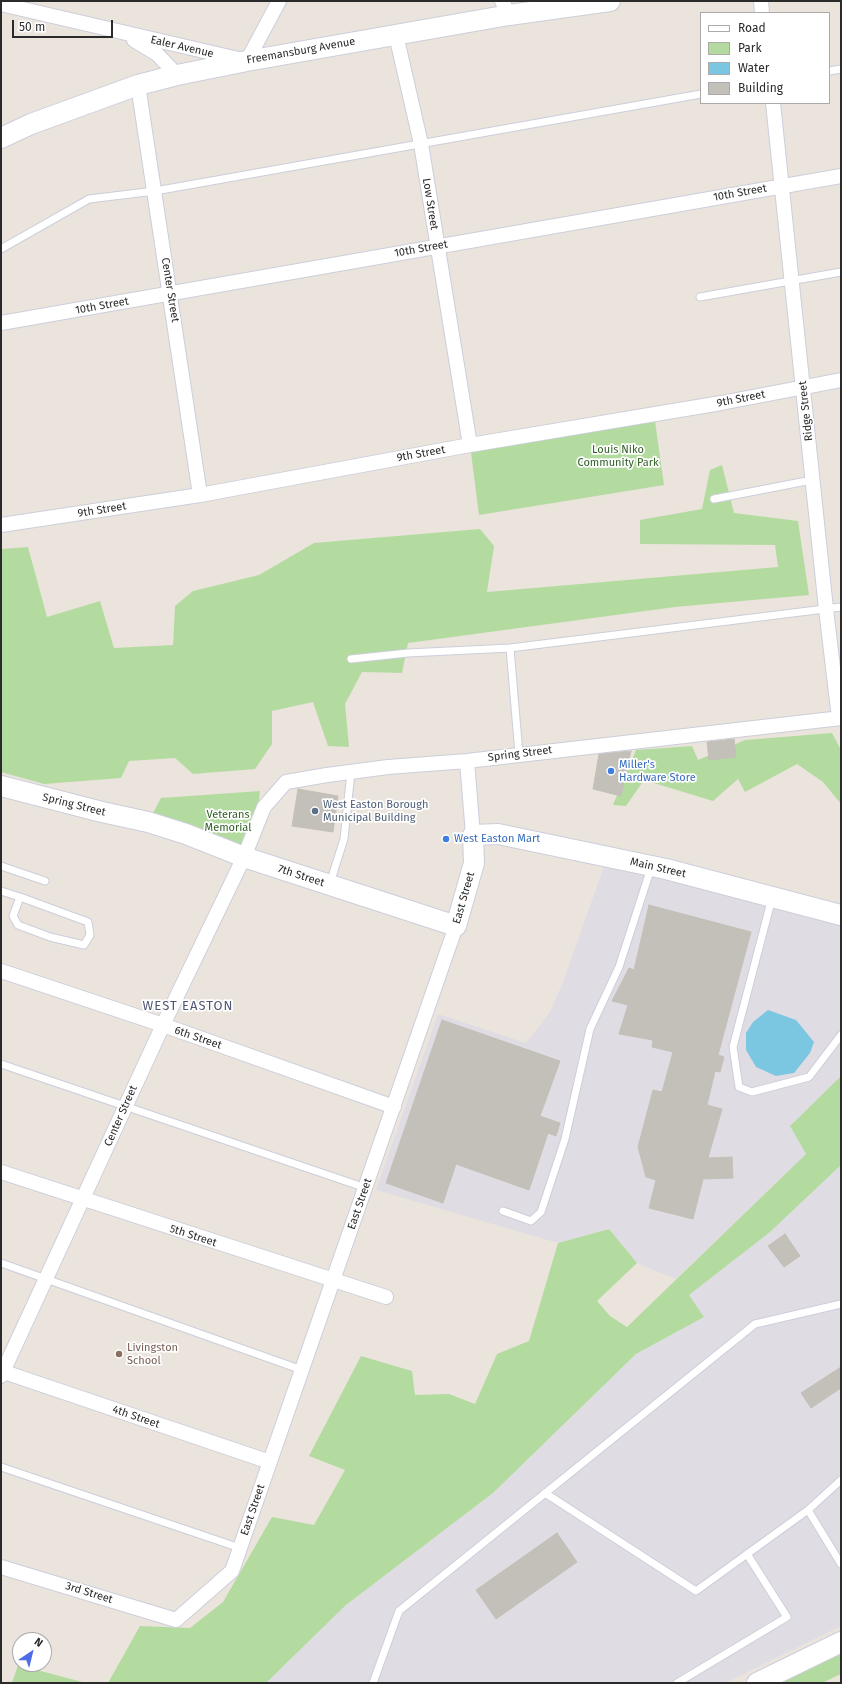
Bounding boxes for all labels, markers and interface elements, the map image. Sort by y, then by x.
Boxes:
scale bar [14,12,115,38]
legend [700,12,830,104]
text: 50 m [19,20,45,34]
text: Road [738,21,766,35]
street label: Ealer Avenue [149,33,215,61]
street label: Freemansburg Avenue [246,35,356,67]
text: Park [738,41,762,55]
text: Water [738,61,769,75]
text: Building [738,81,783,95]
street label: Low Street [419,177,441,231]
street label: 10th Street [712,182,768,204]
street label: 10th Street [393,238,449,260]
street label: Center Street [158,257,182,323]
street label: 10th Street [74,295,130,317]
street label: Ridge Street [796,380,816,442]
street label: 9th Street [716,388,766,410]
street label: 9th Street [396,443,446,465]
park label: Louis Niko Community Park [577,443,659,469]
street label: 9th Street [77,500,127,520]
street label: Spring Street [487,744,553,764]
place label: Miller's Hardware Store [619,758,696,784]
marker: Miller's Hardware Store [606,766,616,776]
street label: Spring Street [41,791,107,819]
place label: West Easton Borough Municipal Building [323,798,428,824]
marker: West Easton Borough Municipal Building [310,806,320,816]
park label: Veterans Memorial [205,808,251,834]
place label: West Easton Mart [454,832,540,846]
marker: West Easton Mart [441,834,451,844]
street label: Main Street [629,855,687,881]
street label: 7th Street [276,862,326,890]
street label: East Street [450,870,478,926]
district label: WEST EASTON [143,998,233,1014]
street label: 6th Street [173,1024,223,1052]
street label: Center Street [102,1084,140,1148]
street label: East Street [345,1177,375,1231]
street label: 5th Street [168,1222,218,1250]
place label: Livingston School [127,1341,178,1367]
marker: Livingston School [114,1349,124,1359]
street label: 4th Street [111,1403,161,1431]
street label: East Street [238,1483,268,1537]
street label: 3rd Street [64,1580,114,1606]
north arrow [12,1632,52,1672]
text: N [32,1635,45,1650]

